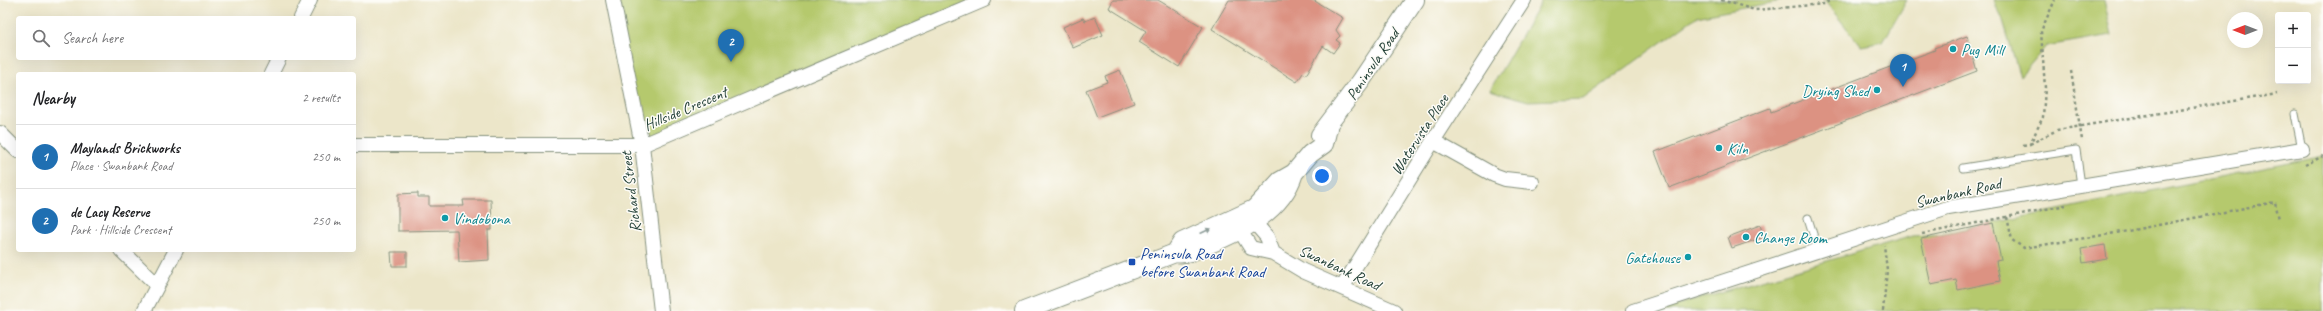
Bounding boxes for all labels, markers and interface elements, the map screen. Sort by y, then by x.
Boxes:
north arrow [2227,12,2263,48]
map controls [2275,12,2311,84]
button: + [2275,12,2311,48]
search box [16,16,356,60]
street label: Peninsula Road [1342,23,1405,104]
icon: search [30,27,52,49]
text: Search here [62,29,123,48]
pin: 2 [718,29,744,62]
place label: Pug Mill [1961,40,2007,60]
marker: Pug Mill [1948,44,1958,54]
button: − [2275,48,2311,84]
pin: 1 [1890,54,1916,87]
street label: Hillside Crescent [641,81,733,135]
place label: Drying Shed [1802,81,1872,101]
marker: Drying Shed [1872,85,1882,95]
text: Nearby [32,88,75,109]
street label: Watervista Place [1386,89,1454,179]
text: 2 results [302,90,340,106]
text: Maylands Brickworks [70,139,180,158]
place label: Kiln [1727,139,1749,159]
marker: Kiln [1714,143,1724,153]
text: 1 [42,149,48,165]
text: 250 m [312,149,340,165]
street label: Richard Street [616,149,646,233]
text: Place · Swanbank Road [70,158,173,174]
your location [1312,166,1332,186]
street label: Swanbank Road [1913,173,2006,213]
text: de Lacy Reserve [70,203,149,222]
place label: Vindobona [453,209,511,229]
text: 2 [42,213,48,229]
text: 250 m [312,213,340,229]
marker: Vindobona [440,213,450,223]
text: Park · Hillside Crescent [70,222,171,238]
one-way arrow [1200,228,1211,234]
place label: Change Room [1754,228,1829,248]
marker: Change Room [1741,232,1751,242]
street label: Swanbank Road [1296,240,1386,297]
place label: Peninsula Road before Swanbank Road [1140,244,1267,282]
place label: Gatehouse [1625,248,1682,268]
marker: Gatehouse [1683,252,1693,262]
marker: Peninsula Road before Swanbank Road [1127,257,1137,267]

